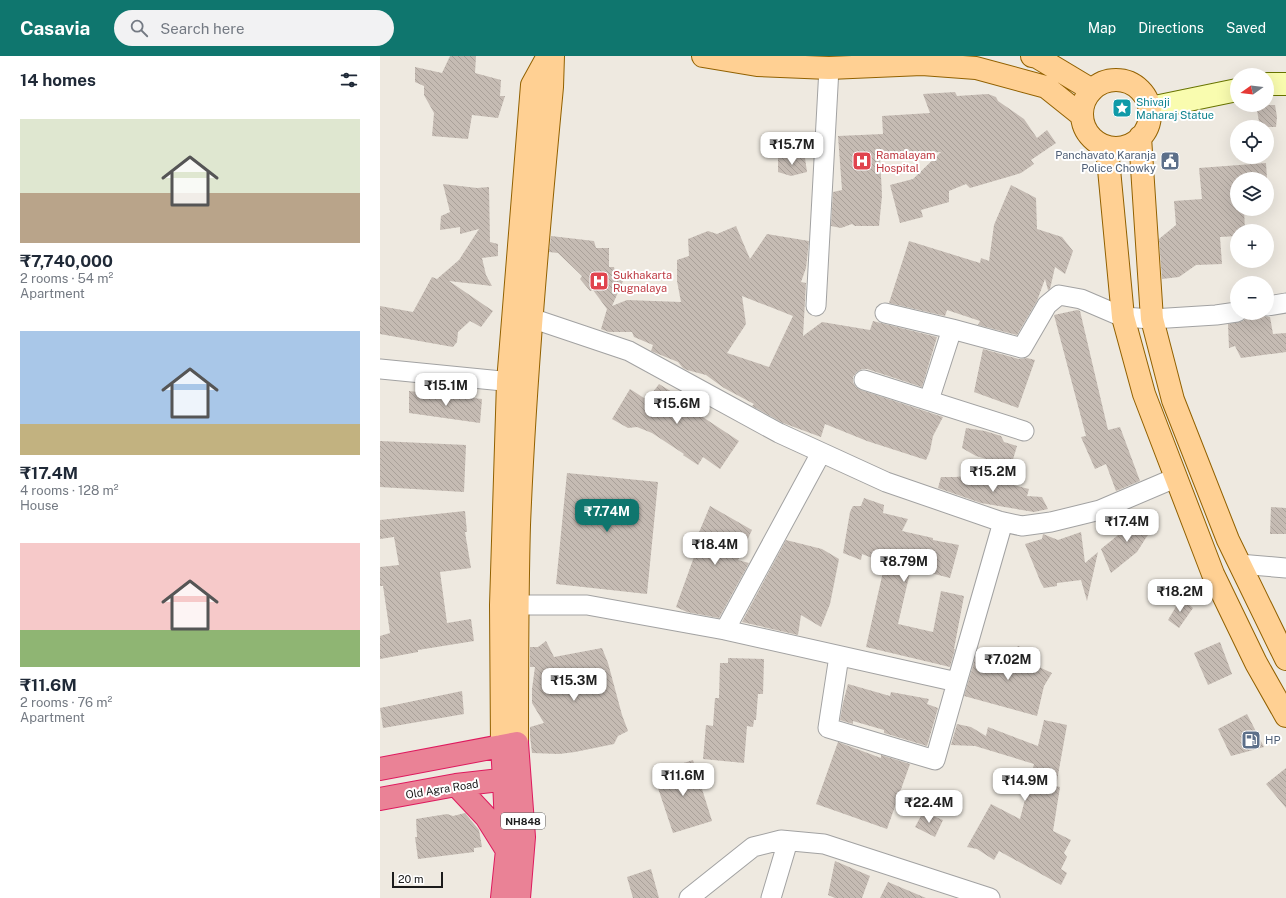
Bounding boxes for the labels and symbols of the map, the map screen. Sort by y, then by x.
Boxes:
north arrow [1230,68,1274,112]
place label: Shivaji Maharaj Statue [1136,96,1214,121]
place icon: Shivaji Maharaj Statue [1111,97,1133,119]
pin: ₹15.7M [759,132,825,166]
place label: Ramalayam Hospital [876,149,936,174]
place label: Panchavato Karanja Police Chowky [1055,149,1156,174]
hospital icon: Ramalayam Hospital [851,150,873,172]
public building icon: Panchavato Karanja Police Chowky [1159,150,1181,172]
place label: Sukhakarta Rugnalaya [613,269,672,294]
hospital icon: Sukhakarta Rugnalaya [588,270,610,292]
pin: ₹15.1M [413,373,479,407]
pin: ₹15.6M [644,391,710,425]
pin: ₹15.2M [960,459,1026,493]
pin: ₹7.74M [574,499,640,533]
pin: ₹17.4M [1094,509,1160,543]
pin: ₹18.4M [682,532,748,566]
pin: ₹8.79M [871,549,937,583]
pin: ₹18.2M [1147,579,1213,613]
pin: ₹7.02M [975,647,1041,681]
pin: ₹15.3M [541,668,607,702]
fuel station icon: HP [1240,729,1262,751]
place label: HP [1265,734,1280,746]
pin: ₹11.6M [650,763,716,797]
pin: ₹14.9M [992,768,1058,802]
street label: Old Agra Road [405,777,479,801]
pin: ₹22.4M [896,790,962,824]
road number: NH848 [501,813,545,829]
scale bar [392,870,443,889]

